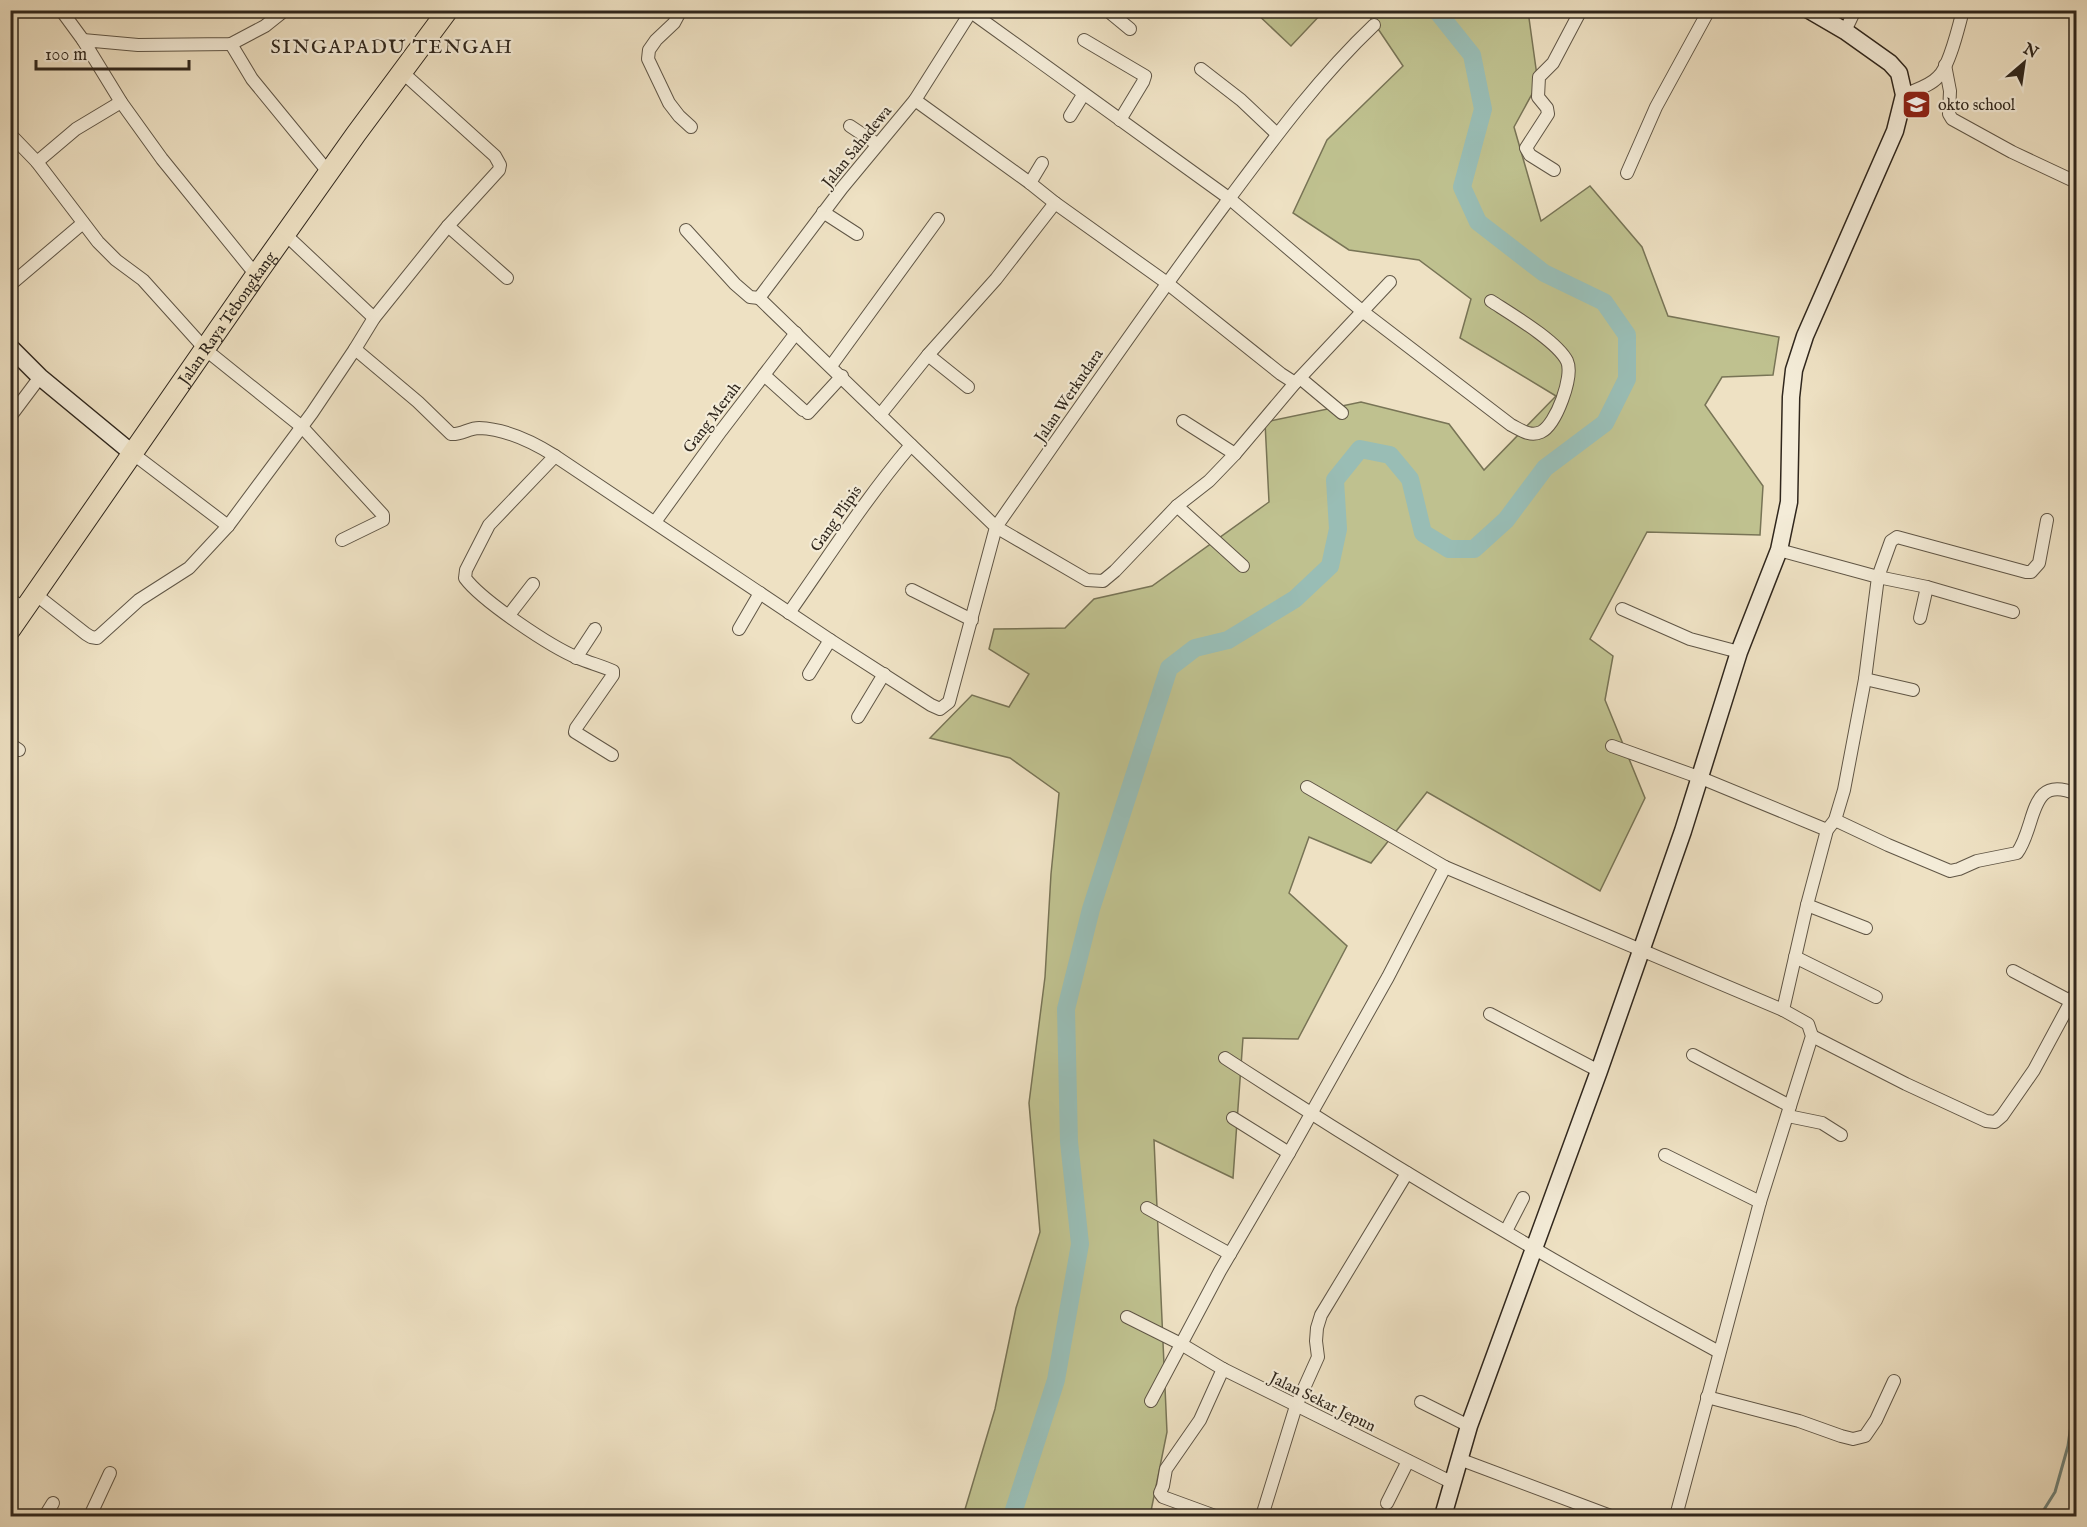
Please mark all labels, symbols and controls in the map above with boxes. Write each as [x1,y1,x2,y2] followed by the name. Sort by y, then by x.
[36,33,189,71] scale bar
[1994,33,2054,93] north arrow
[271,35,513,60] district label: SINGAPADU TENGAH
[2019,39,2041,64] text: N
[45,44,87,67] text: 100 m
[1901,88,1933,120] school or university icon: okto school
[1938,96,2016,116] place label: okto school
[817,102,897,194] street label: Jalan Sahadewa
[174,248,282,391] street label: Jalan Raya Tebongkang
[1030,345,1108,449] street label: Jalan Werkudara
[679,378,746,458] street label: Gang Merah
[806,482,867,556] street label: Gang Plipis
[1264,1368,1379,1437] street label: Jalan Sekar Jepun

